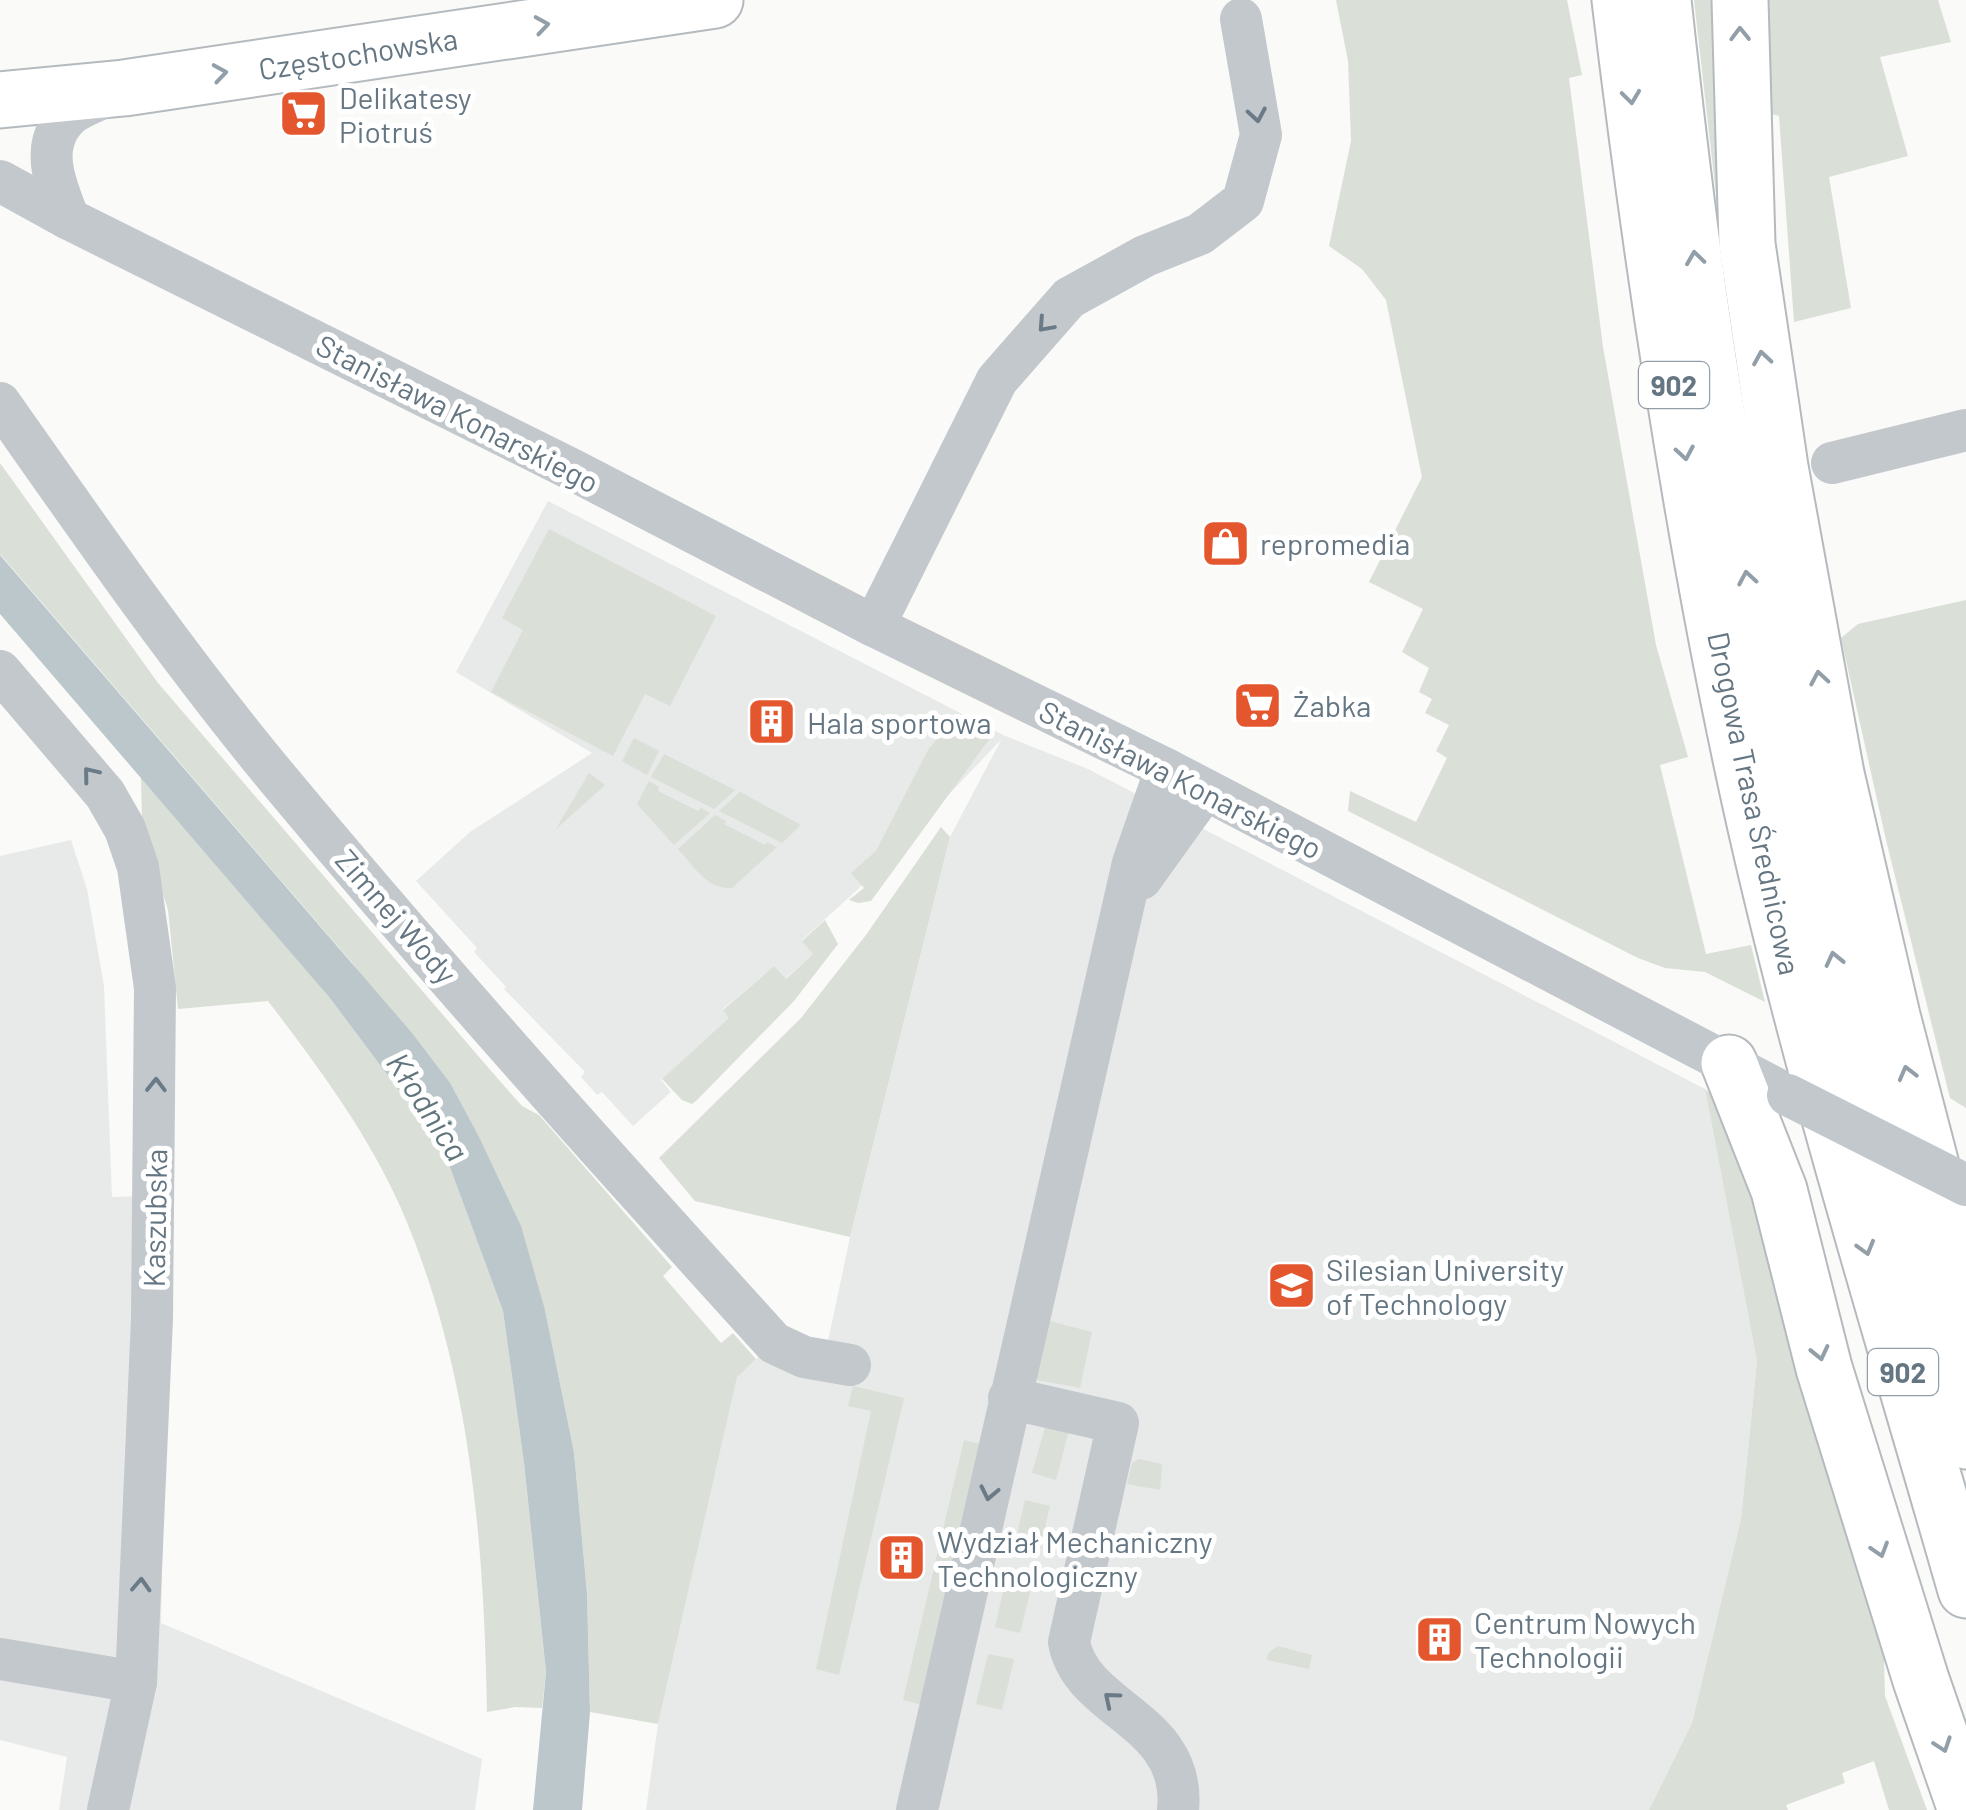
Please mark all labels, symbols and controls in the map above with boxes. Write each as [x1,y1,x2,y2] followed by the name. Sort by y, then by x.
[533,15,550,36] one-way arrow
[256,19,460,87] street label: Częstochowska
[1730,26,1751,42] one-way arrow
[212,64,229,85] one-way arrow
[339,79,472,149] place label: Delikatesy Piotruś
[278,88,330,140] supermarket icon: Delikatesy Piotruś
[1620,88,1641,105] one-way arrow
[1246,107,1267,123] one-way arrow
[1686,249,1707,266] one-way arrow
[1039,313,1057,332] one-way arrow
[311,326,605,500] street label: Stanisława Konarskiego
[1752,350,1773,366] one-way arrow
[1639,362,1709,408] road number: 902
[1674,444,1695,461] one-way arrow
[1199,517,1251,569] shop icon: repromedia
[1260,525,1410,561] place label: repromedia
[1737,570,1758,587] one-way arrow
[1701,628,1809,978] street label: Drogowa Trasa Średnicowa
[1809,670,1830,686] one-way arrow
[1232,679,1284,731] supermarket icon: Żabka
[1293,687,1371,723] place label: Żabka
[1034,692,1328,866] street label: Stanisława Konarskiego
[746,696,798,748] building icon: Hala sportowa
[807,704,992,740] place label: Hala sportowa
[84,768,102,786] one-way arrow
[329,842,465,990] street label: Zimnej Wody
[1825,951,1846,968] one-way arrow
[380,1045,478,1167] water label: Kłodnica
[1898,1065,1919,1082] one-way arrow
[145,1076,166,1092] one-way arrow
[135,1148,173,1288] street label: Kaszubska
[1855,1239,1876,1256] one-way arrow
[1326,1251,1564,1321] place label: Silesian University of Technology
[1265,1260,1317,1312] school or university icon: Silesian University of Technology
[1809,1344,1830,1361] one-way arrow
[1868,1349,1938,1395] road number: 902
[980,1484,1001,1501] one-way arrow
[937,1523,1213,1593] place label: Wydział Mechaniczny Technologiczny
[876,1532,928,1584] building icon: Wydział Mechaniczny Technologiczny
[1868,1540,1888,1557] one-way arrow
[130,1576,151,1592] one-way arrow
[1474,1604,1696,1674] place label: Centrum Nowych Technologii
[1413,1613,1465,1665] building icon: Centrum Nowych Technologii
[1104,1693,1123,1711] one-way arrow
[1931,1736,1952,1753] one-way arrow

